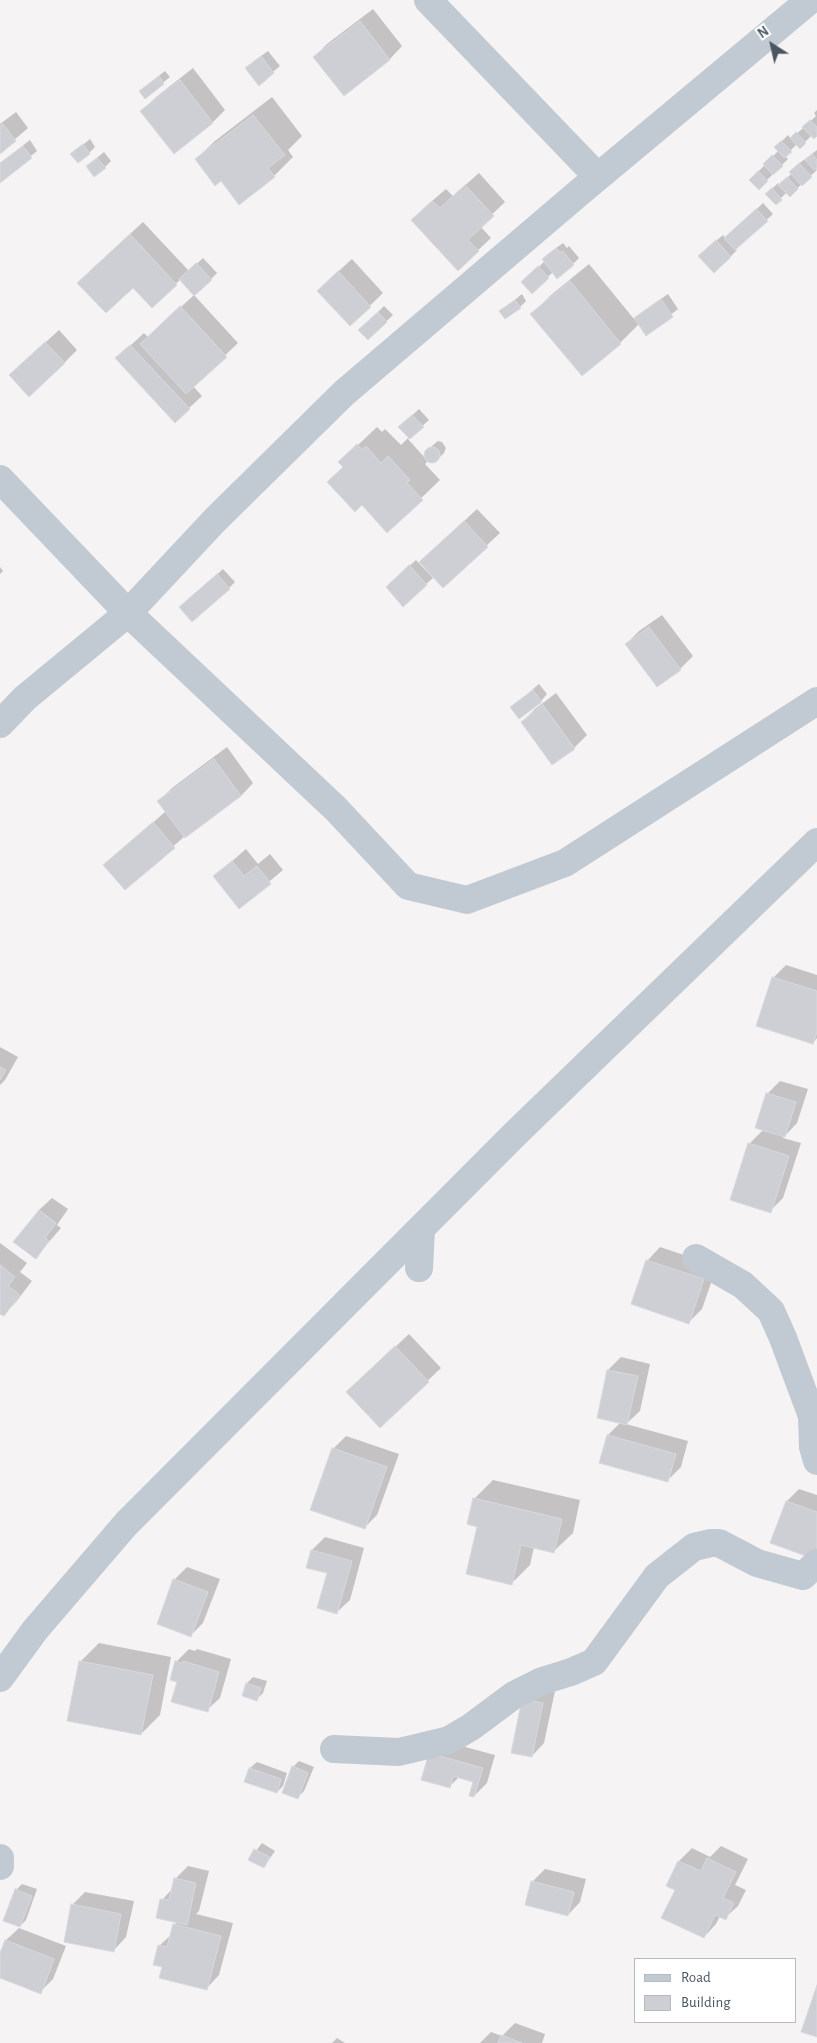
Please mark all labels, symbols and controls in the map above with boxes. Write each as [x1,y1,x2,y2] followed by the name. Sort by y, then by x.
[747,20,797,70] north arrow
[755,24,771,41] text: N
[634,1958,797,2023] legend
[681,1970,711,1985] text: Road
[681,1995,731,2010] text: Building

